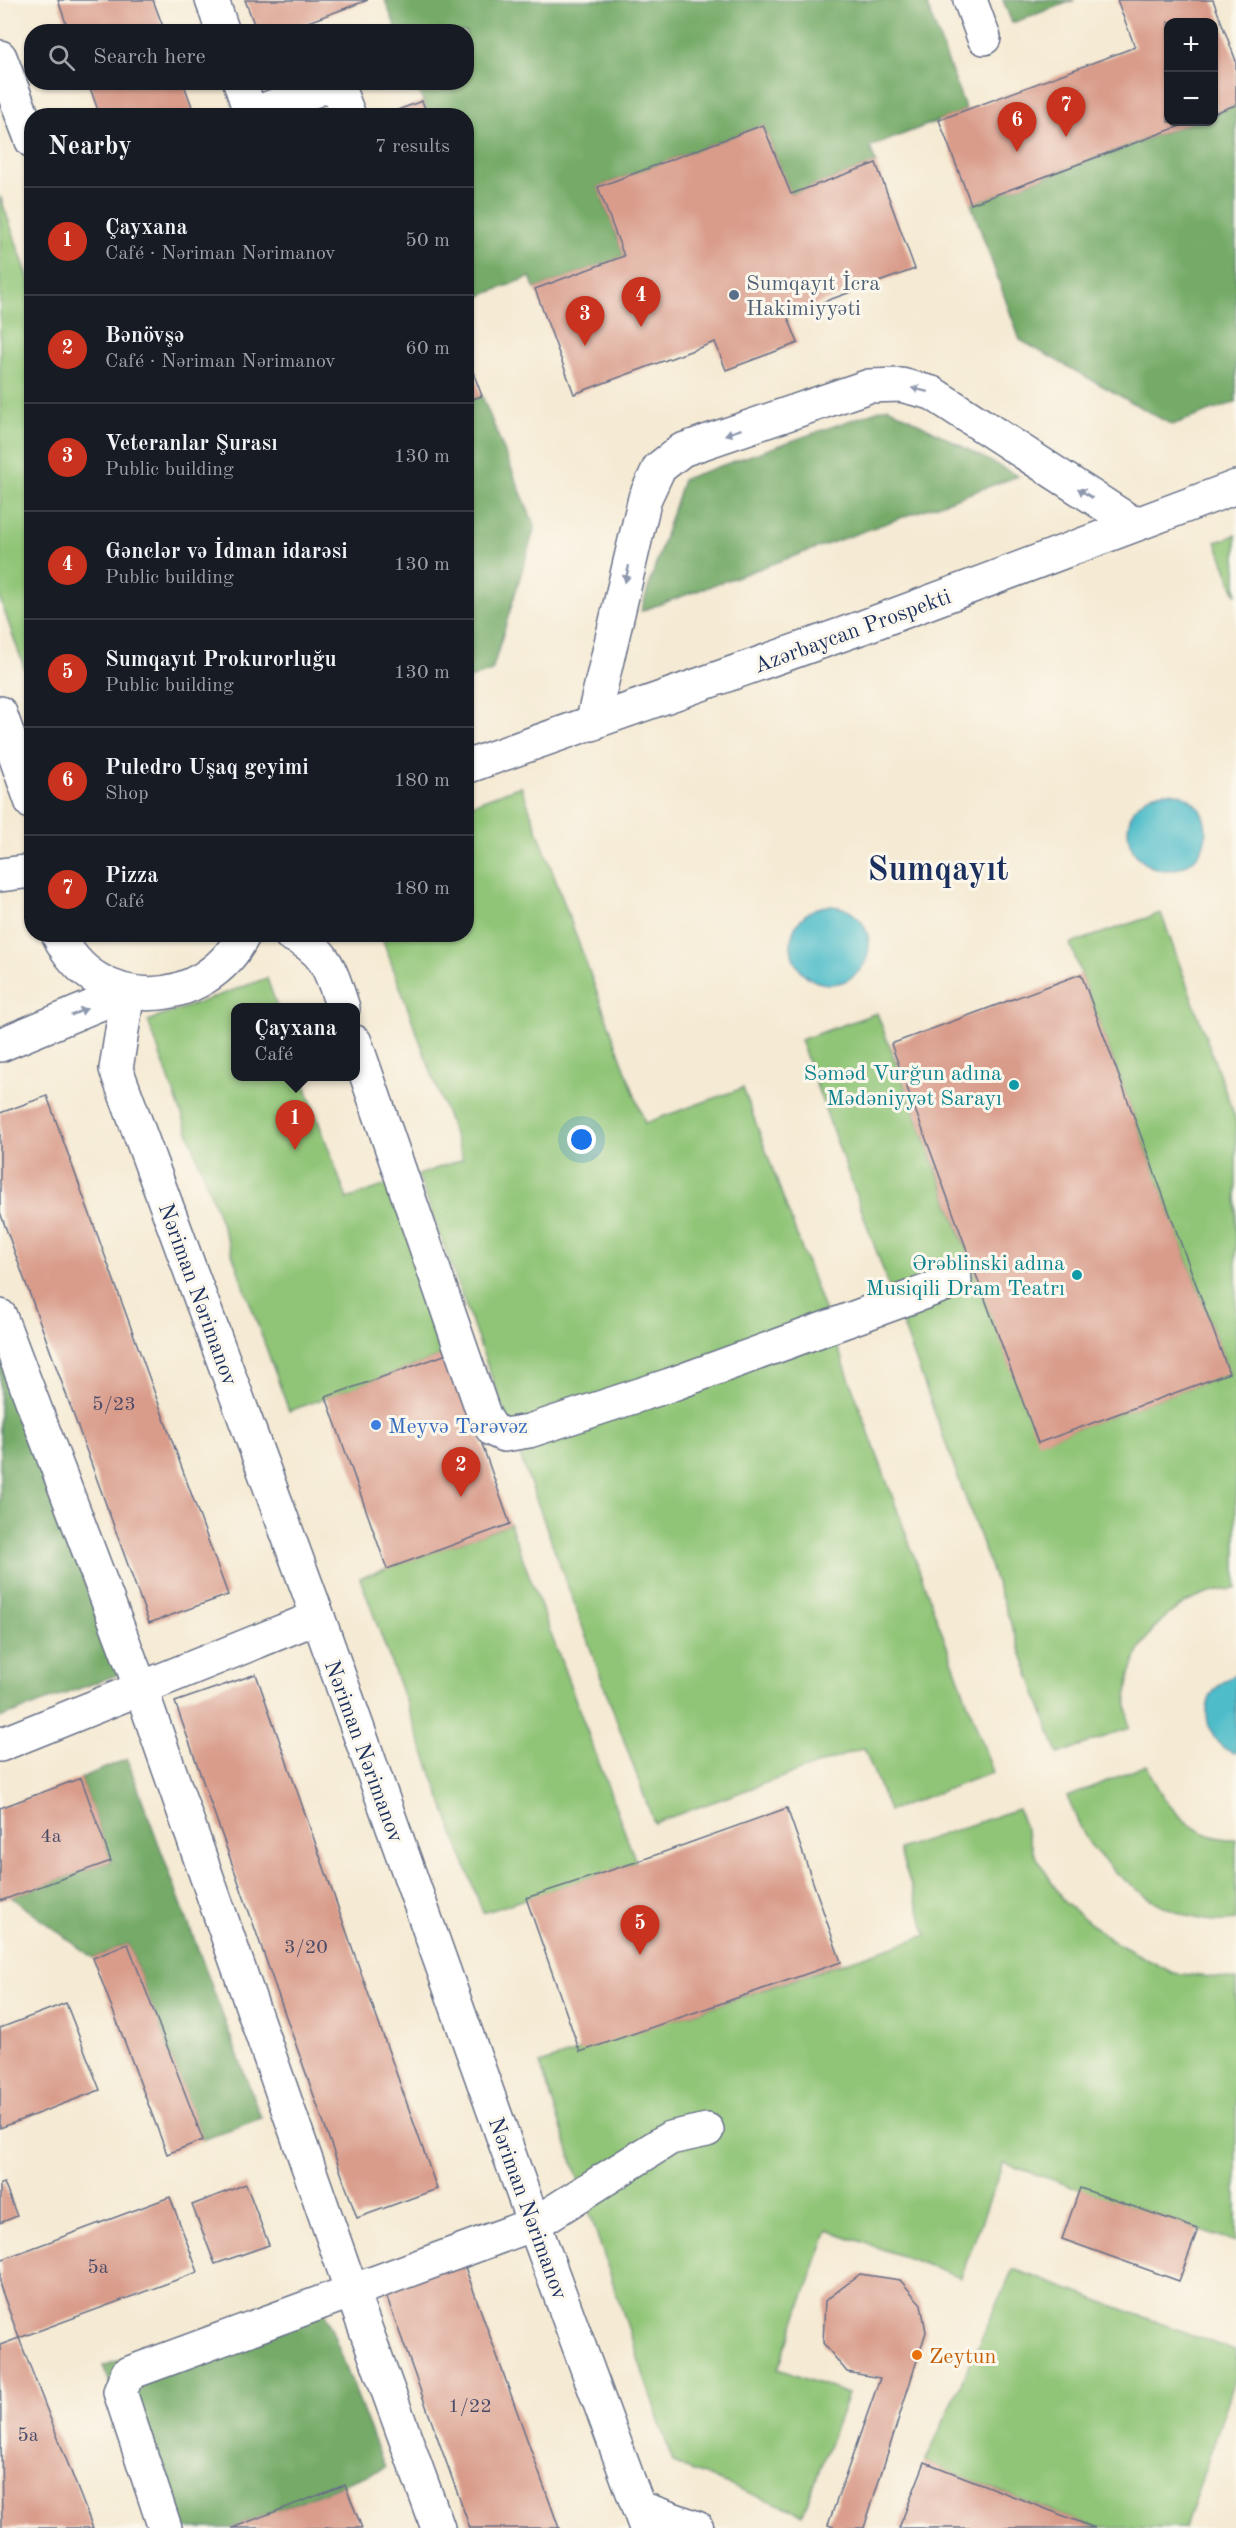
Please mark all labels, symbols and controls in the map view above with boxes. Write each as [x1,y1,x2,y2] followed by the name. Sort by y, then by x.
[1164,18,1218,126] map controls
[1164,18,1218,72] button: +
[24,24,474,90] search box
[45,41,78,74] icon: search
[93,46,206,68] text: Search here
[1164,72,1218,126] button: −
[1046,88,1086,137] pin: 7
[998,102,1036,152] pin: 6
[48,134,132,160] text: Nearby
[375,137,450,157] text: 7 results
[105,217,188,239] text: Çayxana
[62,231,73,251] text: 1
[405,231,450,251] text: 50 m
[105,244,336,264] text: Café · Nəriman Nərimanov
[746,270,880,320] place label: Sumqayıt İcra Hakimiyyəti
[622,278,660,327] pin: 4
[727,288,741,302] marker: Sumqayıt İcra Hakimiyyəti
[566,296,604,346] pin: 3
[105,325,184,347] text: Bənövşə
[62,339,73,359] text: 2
[405,339,450,359] text: 60 m
[105,352,336,372] text: Café · Nəriman Nərimanov
[911,385,929,394] one-way arrow
[724,428,742,438] one-way arrow
[105,433,278,455] text: Veteranlar Şurası
[62,447,73,467] text: 3
[394,447,450,467] text: 130 m
[105,460,234,480] text: Public building
[1077,487,1093,498] one-way arrow
[105,541,348,563] text: Gənclər və İdman idarəsi
[62,555,73,575] text: 4
[394,555,450,575] text: 130 m
[622,565,632,583] one-way arrow
[105,568,234,588] text: Public building
[751,586,954,678] street label: Azərbaycan Prospekti
[105,649,337,671] text: Sumqayıt Prokurorluğu
[62,663,73,683] text: 5
[394,663,450,683] text: 130 m
[105,676,234,696] text: Public building
[105,757,309,779] text: Puledro Uşaq geyimi
[62,771,73,791] text: 6
[394,771,450,791] text: 180 m
[105,784,149,804] text: Shop
[867,854,1009,888] district label: Sumqayıt
[105,865,158,887] text: Pizza
[62,879,73,899] text: 7
[394,879,450,899] text: 180 m
[105,892,144,912] text: Café
[231,1003,360,1081] popup
[70,1007,88,1016] one-way arrow
[254,1018,337,1040] text: Çayxana
[254,1045,293,1065] text: Café
[804,1063,1002,1110] place label: Səməd Vurğun adına Mədəniyyət Sarayı
[1007,1078,1021,1092] marker: Səməd Vurğun adına Mədəniyyət Sarayı
[276,1100,314,1150] pin: 1
[567,1125,596,1154] your location
[154,1201,240,1389] street label: Nəriman Nərimanov
[866,1253,1065,1300] place label: Ərəblinski adına Musiqili Dram Teatrı
[1070,1268,1084,1282] marker: Ərəblinski adına Musiqili Dram Teatrı
[92,1395,136,1415] house number: 5/23
[388,1416,528,1438] place label: Meyvə Tərəvəz
[369,1418,383,1432] marker: Meyvə Tərəvəz
[442,1448,480,1497] pin: 2
[320,1658,406,1846] street label: Nəriman Nərimanov
[40,1827,62,1847] house number: 4a
[620,1906,660,1955] pin: 5
[284,1938,328,1958] house number: 3/20
[484,2115,570,2303] street label: Nəriman Nərimanov
[87,2258,109,2278] house number: 5a
[929,2346,997,2368] place label: Zeytun
[910,2348,924,2362] marker: Zeytun
[448,2397,492,2417] house number: 1/22
[17,2426,39,2446] house number: 5a

